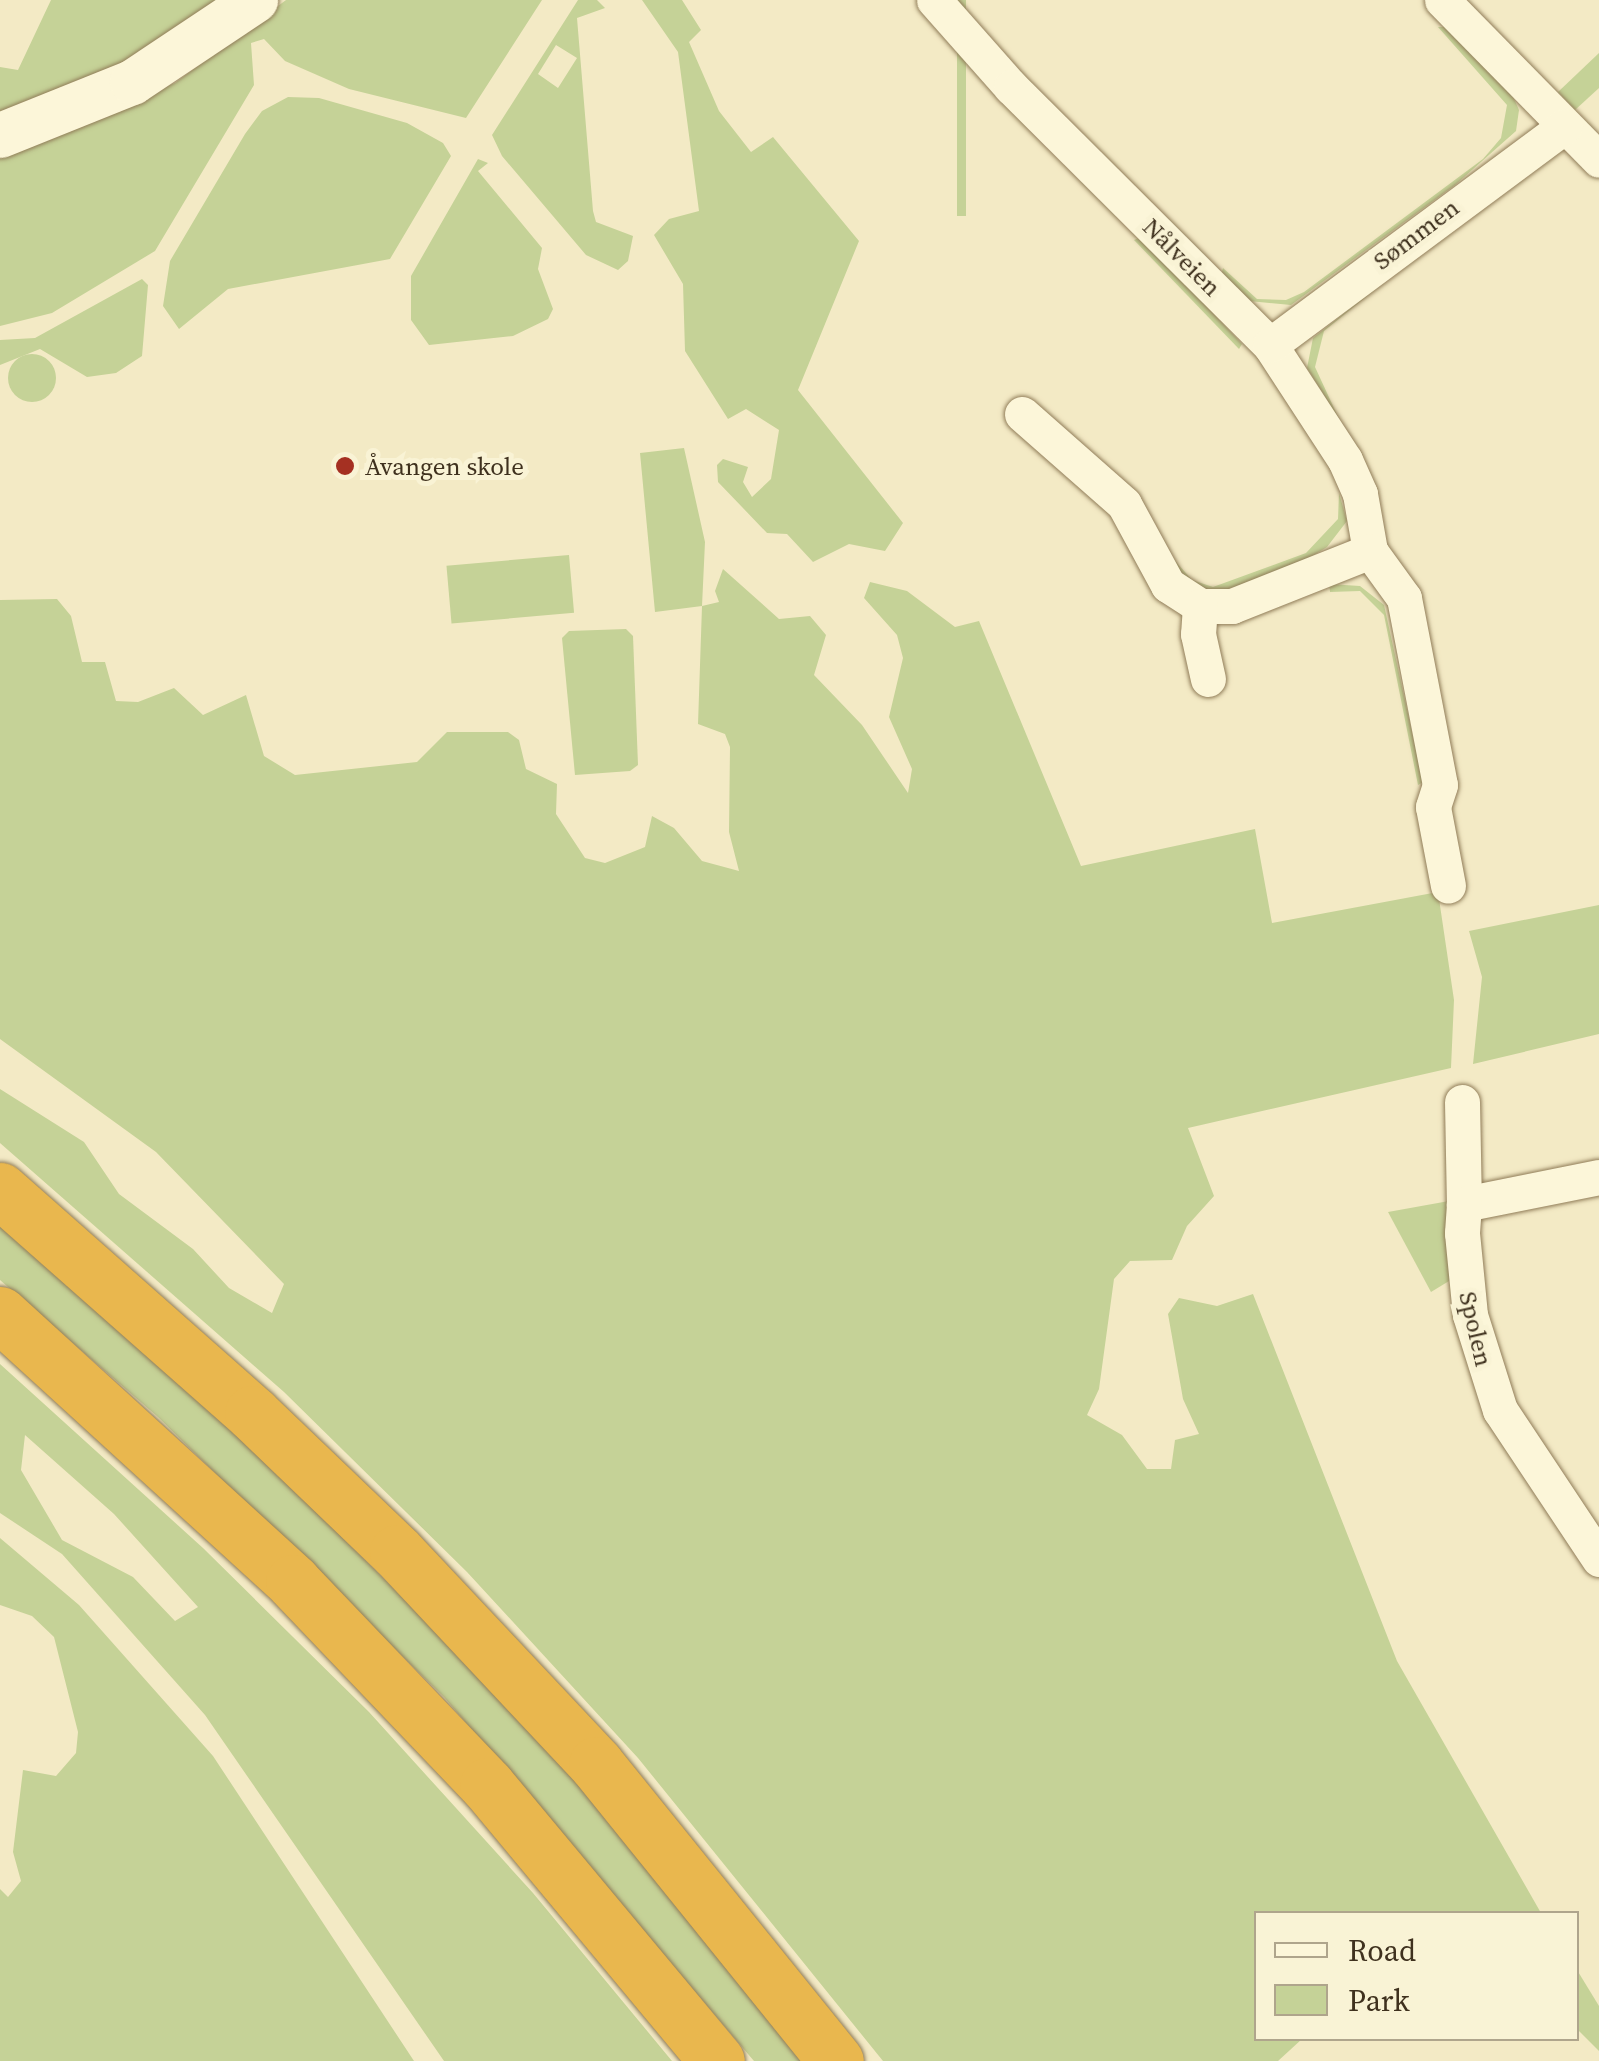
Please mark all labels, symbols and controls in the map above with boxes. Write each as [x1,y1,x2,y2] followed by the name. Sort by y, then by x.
[1367,192,1465,276] street label: Sømmen
[1137,212,1227,302] street label: Nålveien
[365,451,524,481] place label: Åvangen skole
[334,455,356,477] marker: Åvangen skole
[1453,1289,1499,1369] street label: Spolen
[1254,1911,1579,2041] legend
[1348,1930,1416,1971] text: Road
[1348,1980,1410,2021] text: Park

